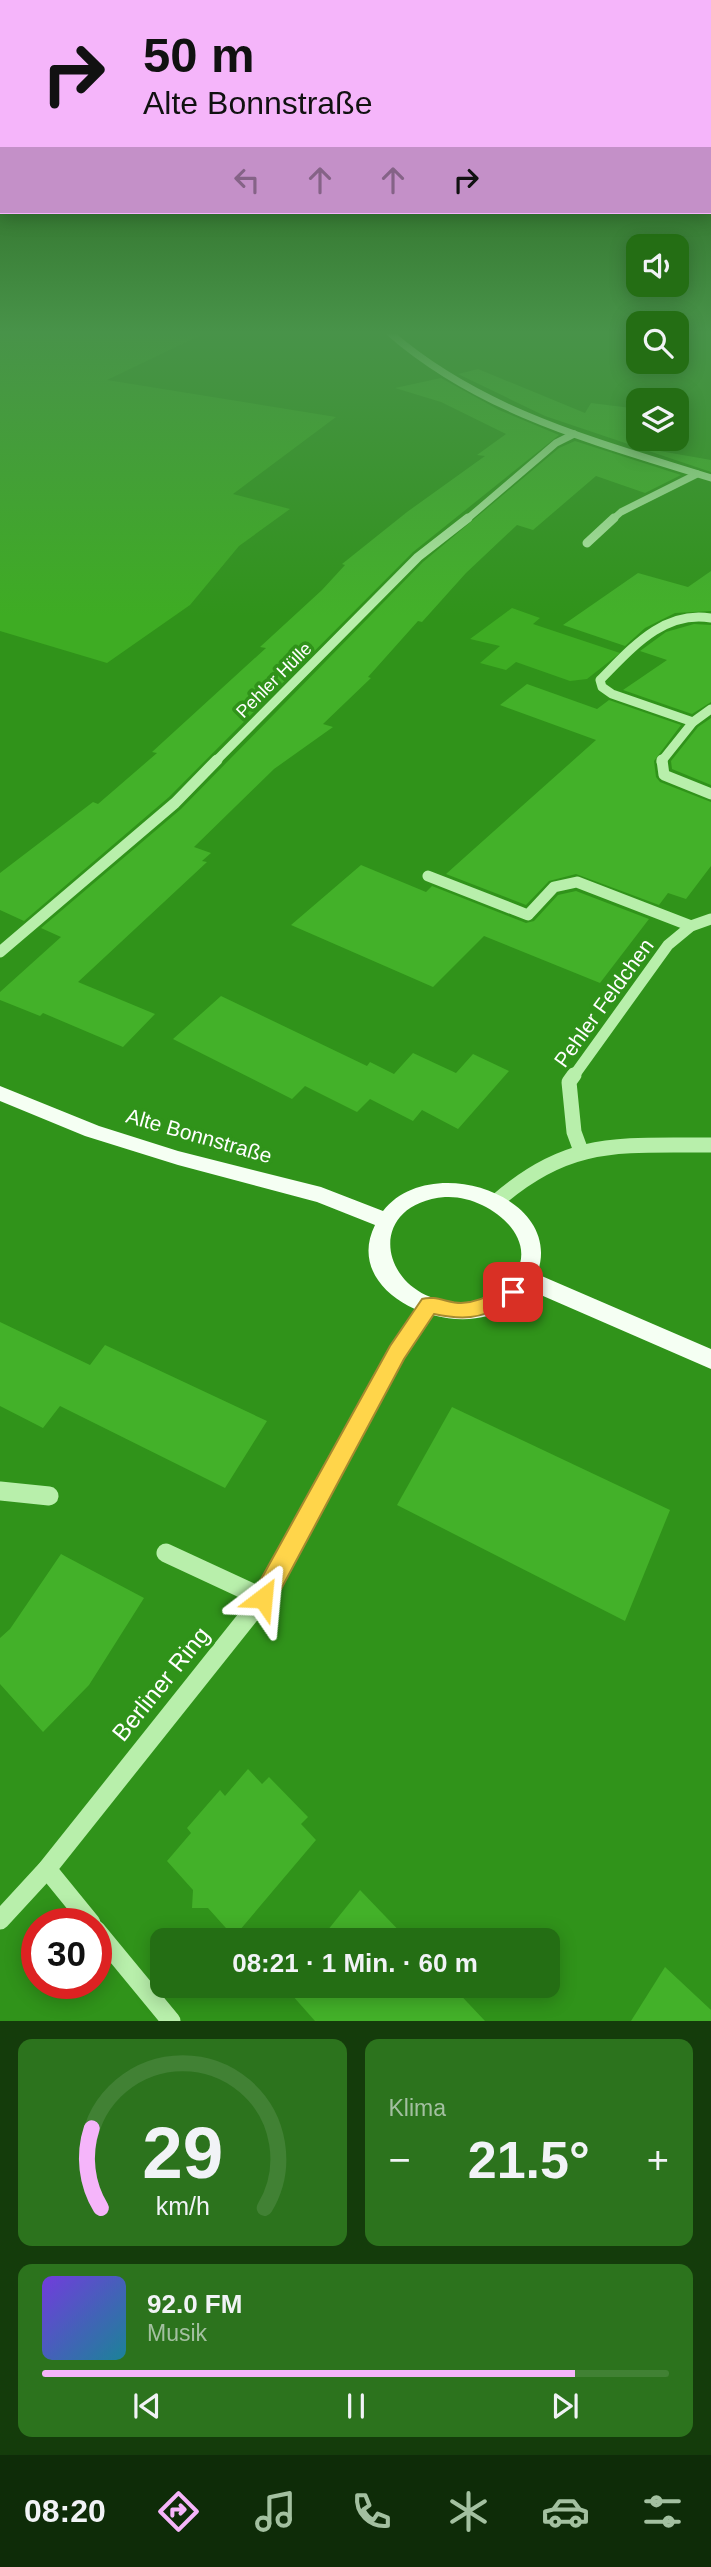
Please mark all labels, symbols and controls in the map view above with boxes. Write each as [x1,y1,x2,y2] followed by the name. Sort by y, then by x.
[28,28,119,119] icon: right
[143,28,255,82] text: 50 m
[143,85,372,121] text: Alte Bonnstraße
[228,161,266,199] icon: left
[301,161,339,199] icon: ahead
[374,161,412,199] icon: ahead
[447,161,485,199] icon: right
[626,234,689,451] map controls
[626,234,689,297] button: sound
[626,311,689,374] button: search
[626,388,689,451] button: layers
[232,638,316,722] street label: Pehler Hülle
[549,934,658,1071] street label: Pehler Feldchen
[124,1104,275,1167] street label: Alte Bonnstraße
[483,1262,543,1322] pin
[494,1273,532,1311] icon: arrive
[226,1561,300,1635] position arrow
[106,1621,215,1746] street label: Berliner Ring
[21,1908,112,1999] speed limit sign: 30
[232,1948,478,1978] text: 08:21 · 1 Min. · 60 m
[389,2095,446,2121] text: Klima
[142,2113,223,2194] text: 29
[468,2131,590,2189] text: 21.5°
[389,2139,411,2181] text: −
[647,2139,669,2181] text: +
[155,2192,209,2220] text: km/h
[147,2289,242,2319] text: 92.0 FM
[147,2320,207,2346] text: Musik
[128,2387,166,2425] icon: previous
[337,2387,375,2425] icon: pause
[546,2387,584,2425] icon: next
[154,2487,203,2536] icon: directions
[251,2487,300,2536] icon: music
[347,2487,396,2536] icon: phone
[444,2487,493,2536] icon: climate
[541,2487,590,2536] icon: car
[638,2487,687,2536] icon: filters
[24,2493,106,2529] text: 08:20

